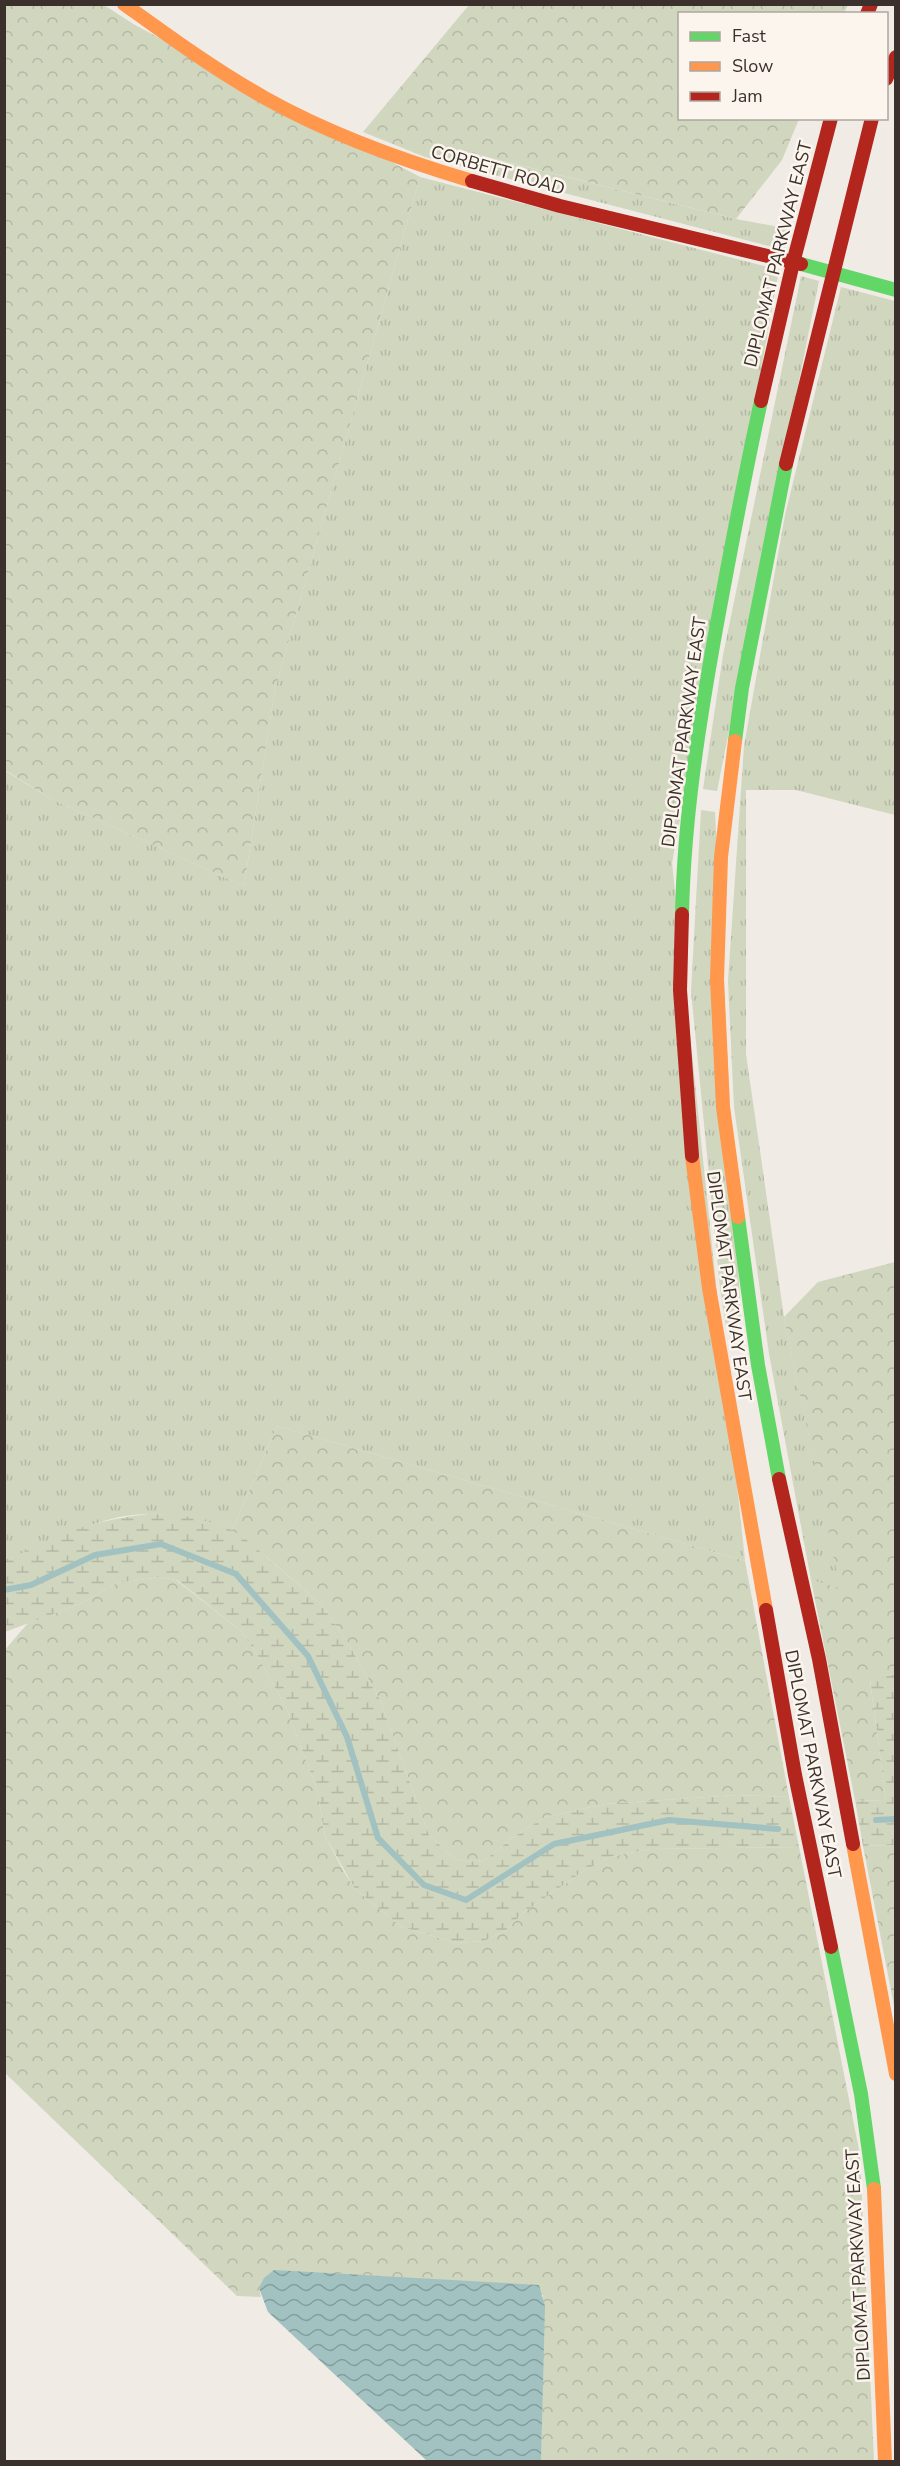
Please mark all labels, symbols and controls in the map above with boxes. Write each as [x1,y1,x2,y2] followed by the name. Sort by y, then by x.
[678,12,888,120] legend
[732,24,767,48] text: Fast
[732,54,773,78] text: Slow
[731,84,763,108] text: Jam
[738,138,818,370] street label: DIPLOMAT PARKWAY EAST
[428,139,568,201] street label: CORBETT ROAD
[656,615,712,849] street label: DIPLOMAT PARKWAY EAST
[701,1169,757,1403] street label: DIPLOMAT PARKWAY EAST
[779,1648,847,1880] street label: DIPLOMAT PARKWAY EAST
[840,2148,876,2382] street label: DIPLOMAT PARKWAY EAST

